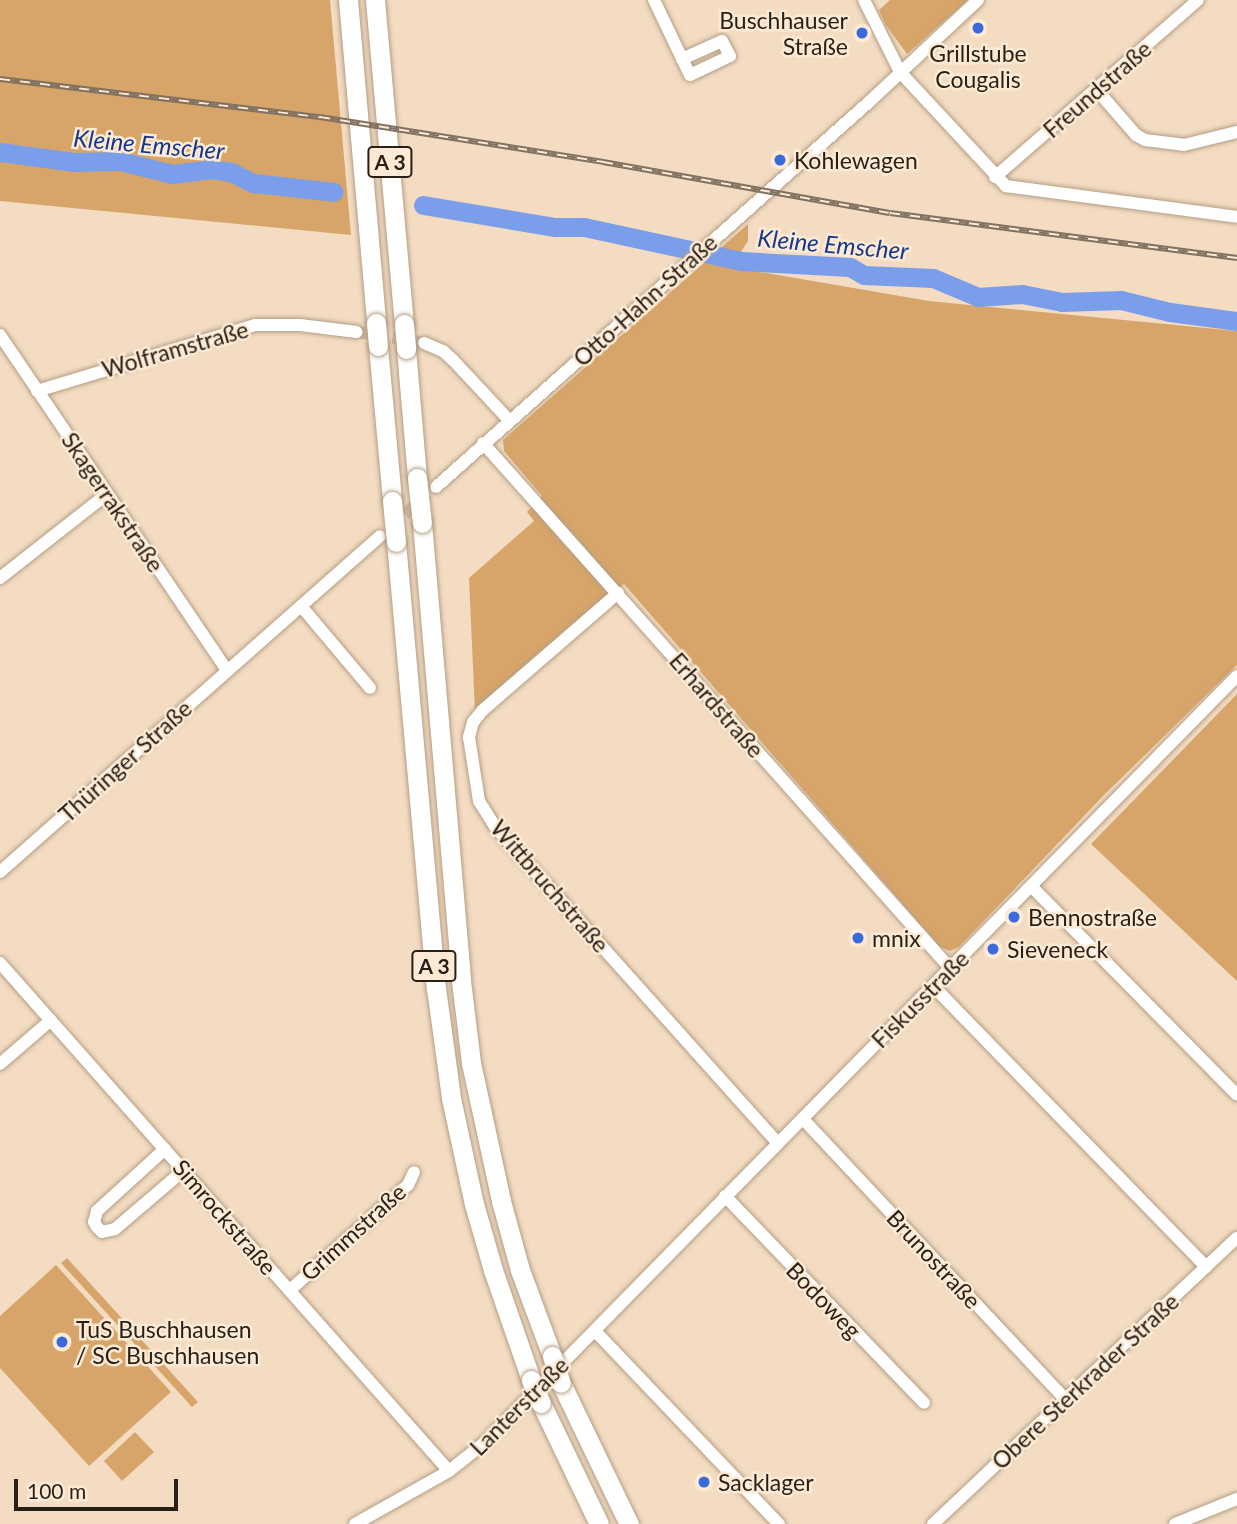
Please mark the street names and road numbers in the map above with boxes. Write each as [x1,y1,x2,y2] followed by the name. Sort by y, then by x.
[1037,35,1157,143] street label: Freundstraße
[366,144,414,180] road number: A 3
[567,228,723,372] street label: Otto-Hahn-Straße
[99,315,251,383] street label: Wolframstraße
[56,427,170,577] street label: Skagerrakstraße
[664,647,770,763] street label: Erhardstraße
[53,694,197,828] street label: Thüringer Straße
[485,814,615,958] street label: Wittbruchstraße
[866,945,974,1053] street label: Fiskusstraße
[410,948,458,984] road number: A 3
[167,1154,283,1280] street label: Simrockstraße
[295,1178,411,1286] street label: Grimmstraße
[881,1204,987,1314] street label: Brunostraße
[781,1256,867,1344] street label: Bodoweg
[986,1287,1184,1475] street label: Obere Sterkrader Straße
[464,1351,574,1461] street label: Lanterstraße

